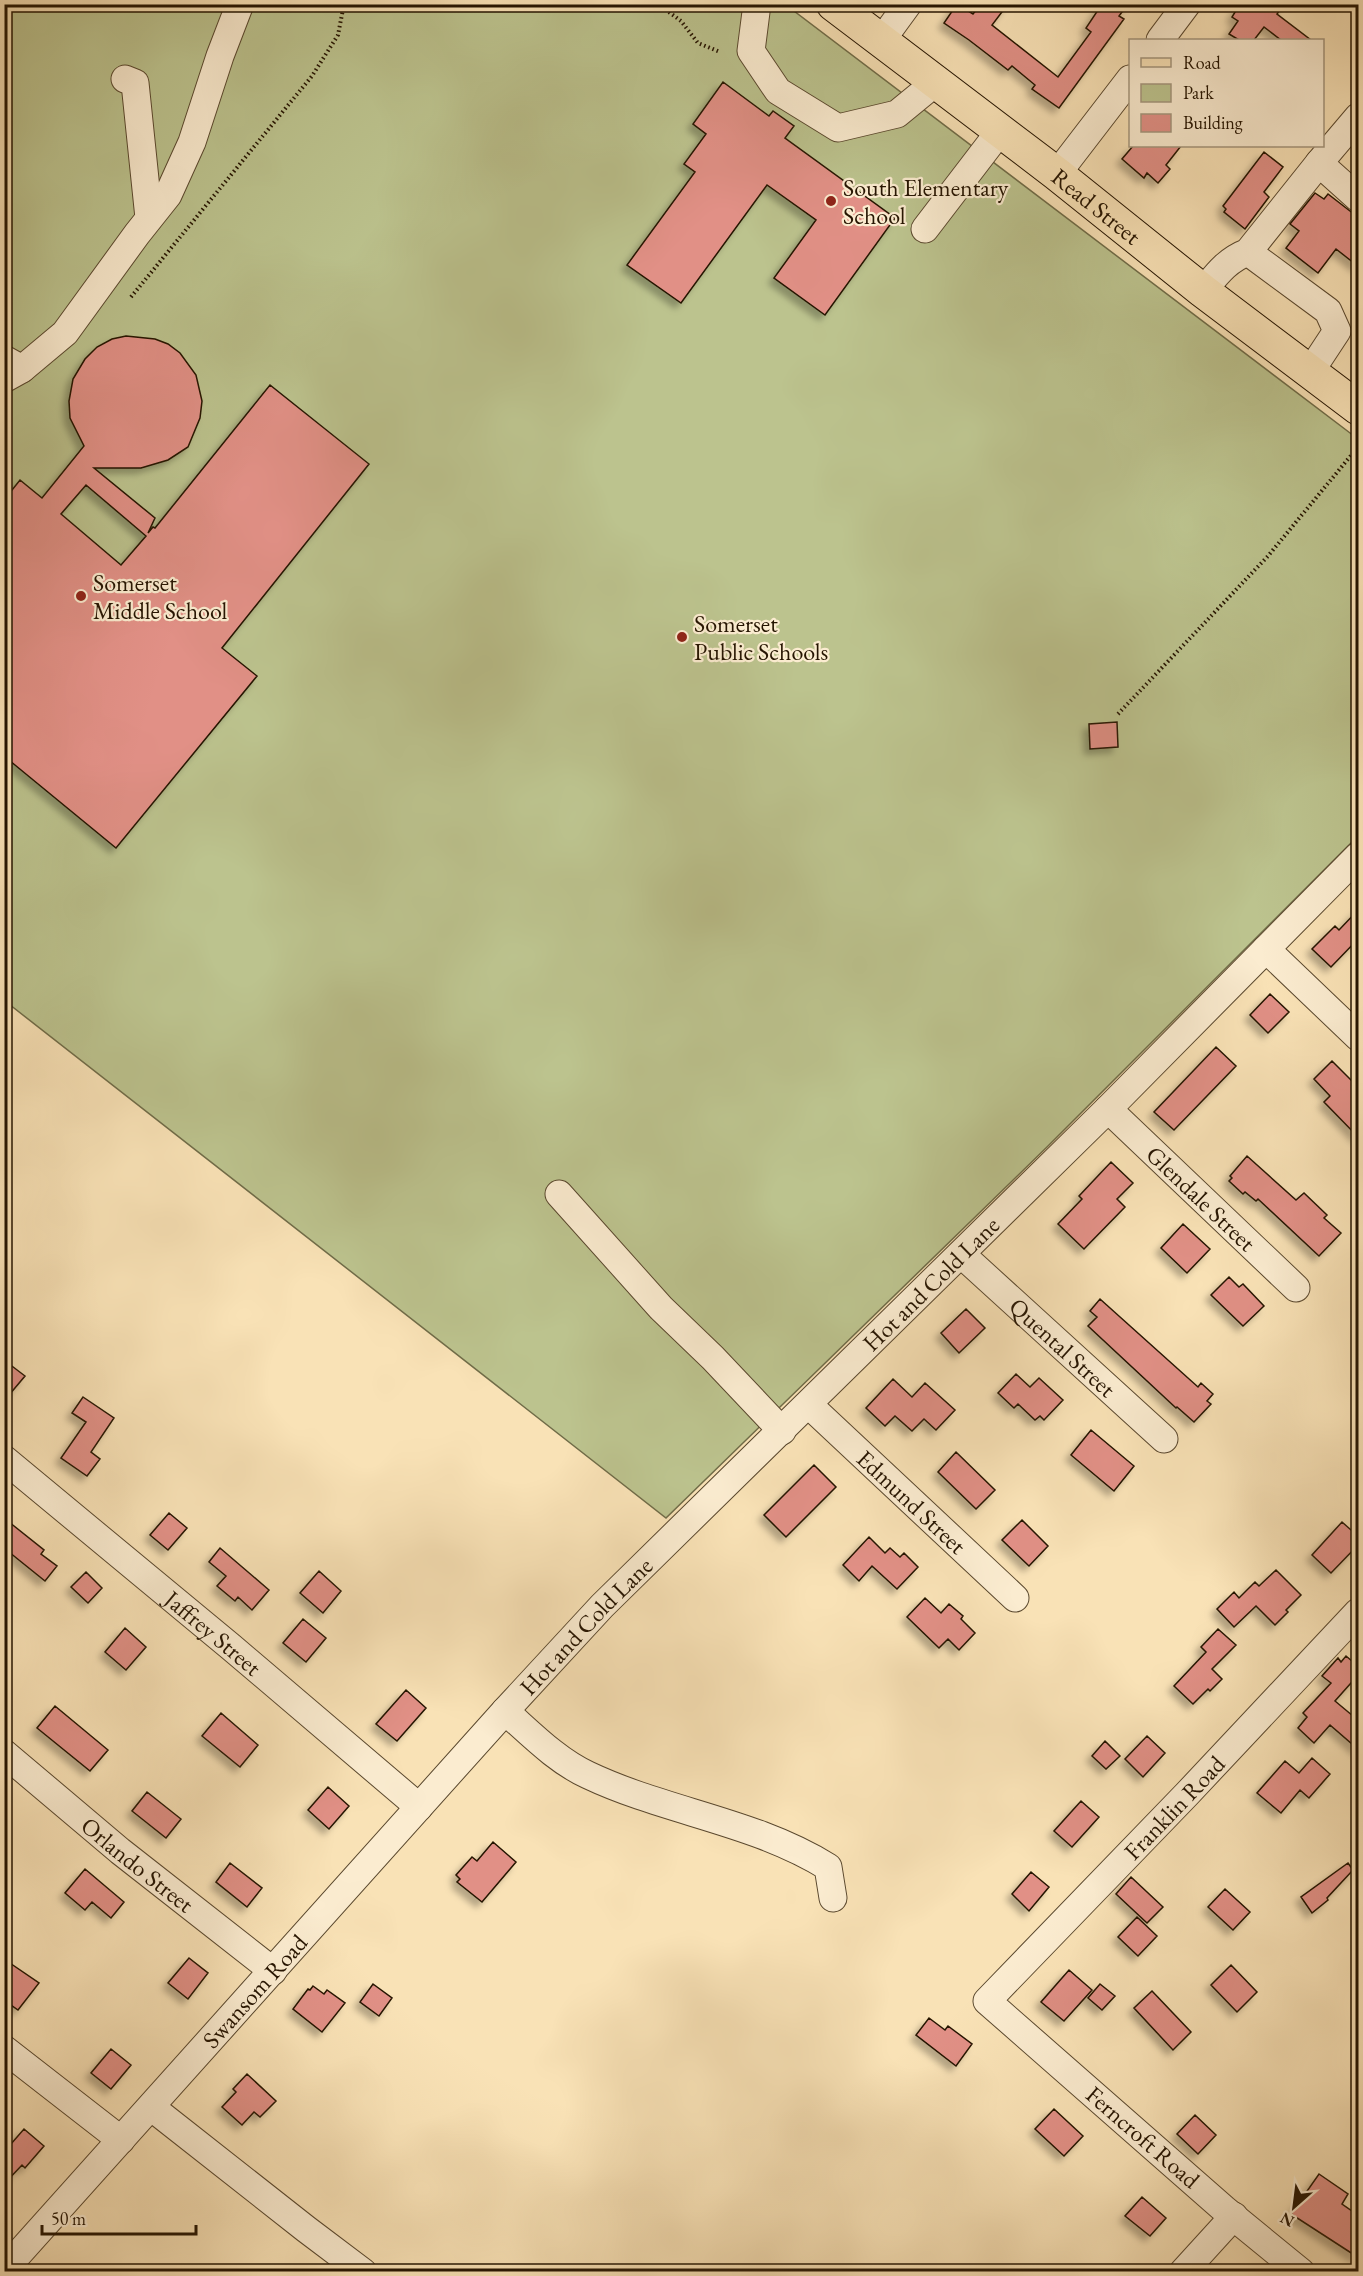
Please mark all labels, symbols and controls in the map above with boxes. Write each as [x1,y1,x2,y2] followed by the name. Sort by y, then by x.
[1129,39,1324,147] legend
[1183,51,1222,74] text: Road
[1183,81,1214,104] text: Park
[1183,111,1243,134] text: Building
[1046,161,1148,251] street label: Read Street
[843,172,1009,231] place label: South Elementary School
[824,194,838,208] marker: South Elementary School
[93,567,227,626] place label: Somerset Middle School
[74,589,88,603] marker: Somerset Middle School
[694,608,828,667] place label: Somerset Public Schools
[675,630,689,644] marker: Somerset Public Schools
[1140,1139,1263,1258] street label: Glendale Street
[855,1209,1006,1357] street label: Hot and Cold Lane
[1003,1291,1123,1404] street label: Quental Street
[851,1443,974,1561] street label: Edmund Street
[512,1550,659,1701] street label: Hot and Cold Lane
[157,1582,269,1682] street label: Jaffrey Street
[1117,1748,1232,1866] street label: Franklin Road
[75,1810,201,1919] street label: Orlando Street
[195,1927,314,2054] street label: Swansom Road
[1080,2079,1207,2196] street label: Ferncroft Road
[1264,2177,1324,2237] north arrow
[42,2198,196,2236] scale bar
[51,2207,86,2230] text: 50 m
[1277,2207,1298,2232] text: N

